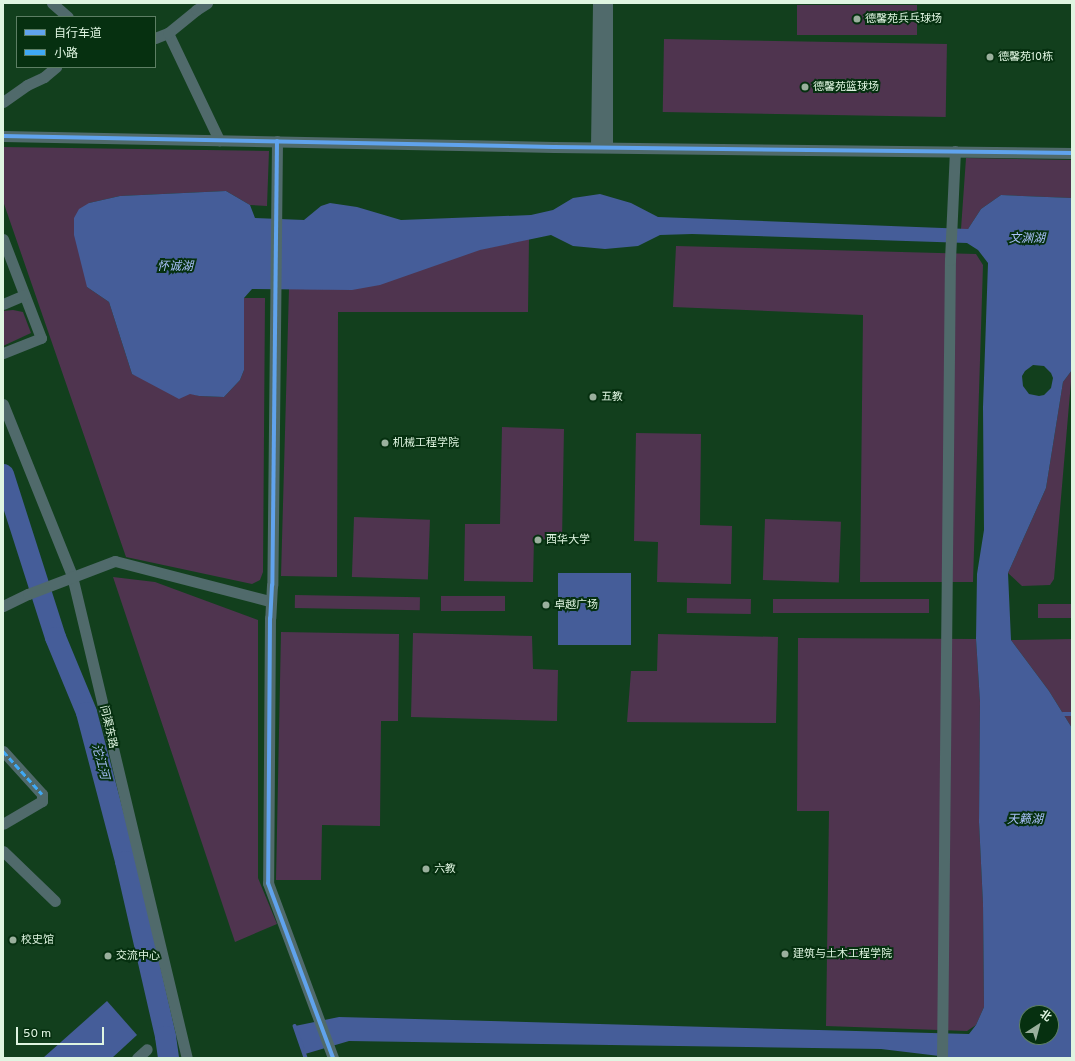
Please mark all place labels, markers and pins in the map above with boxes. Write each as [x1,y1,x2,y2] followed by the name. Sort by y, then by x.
[865,12,942,26] place label: 德馨苑兵乓球场
[852,14,862,24] marker: 德馨苑兵乓球场
[998,50,1053,64] place label: 德馨苑10栋
[985,52,995,62] marker: 德馨苑10栋
[813,80,879,94] place label: 德馨苑篮球场
[800,82,810,92] marker: 德馨苑篮球场
[601,390,623,404] place label: 五教
[588,392,598,402] marker: 五教
[393,436,459,450] place label: 机械工程学院
[380,438,390,448] marker: 机械工程学院
[546,533,590,547] place label: 西华大学
[533,535,543,545] marker: 西华大学
[554,598,598,612] place label: 卓越广场
[541,600,551,610] marker: 卓越广场
[434,862,456,876] place label: 六教
[421,864,431,874] marker: 六教
[21,933,54,947] place label: 校史馆
[8,935,18,945] marker: 校史馆
[793,947,892,961] place label: 建筑与土木工程学院
[116,949,160,963] place label: 交流中心
[780,949,790,959] marker: 建筑与土木工程学院
[103,951,113,961] marker: 交流中心

